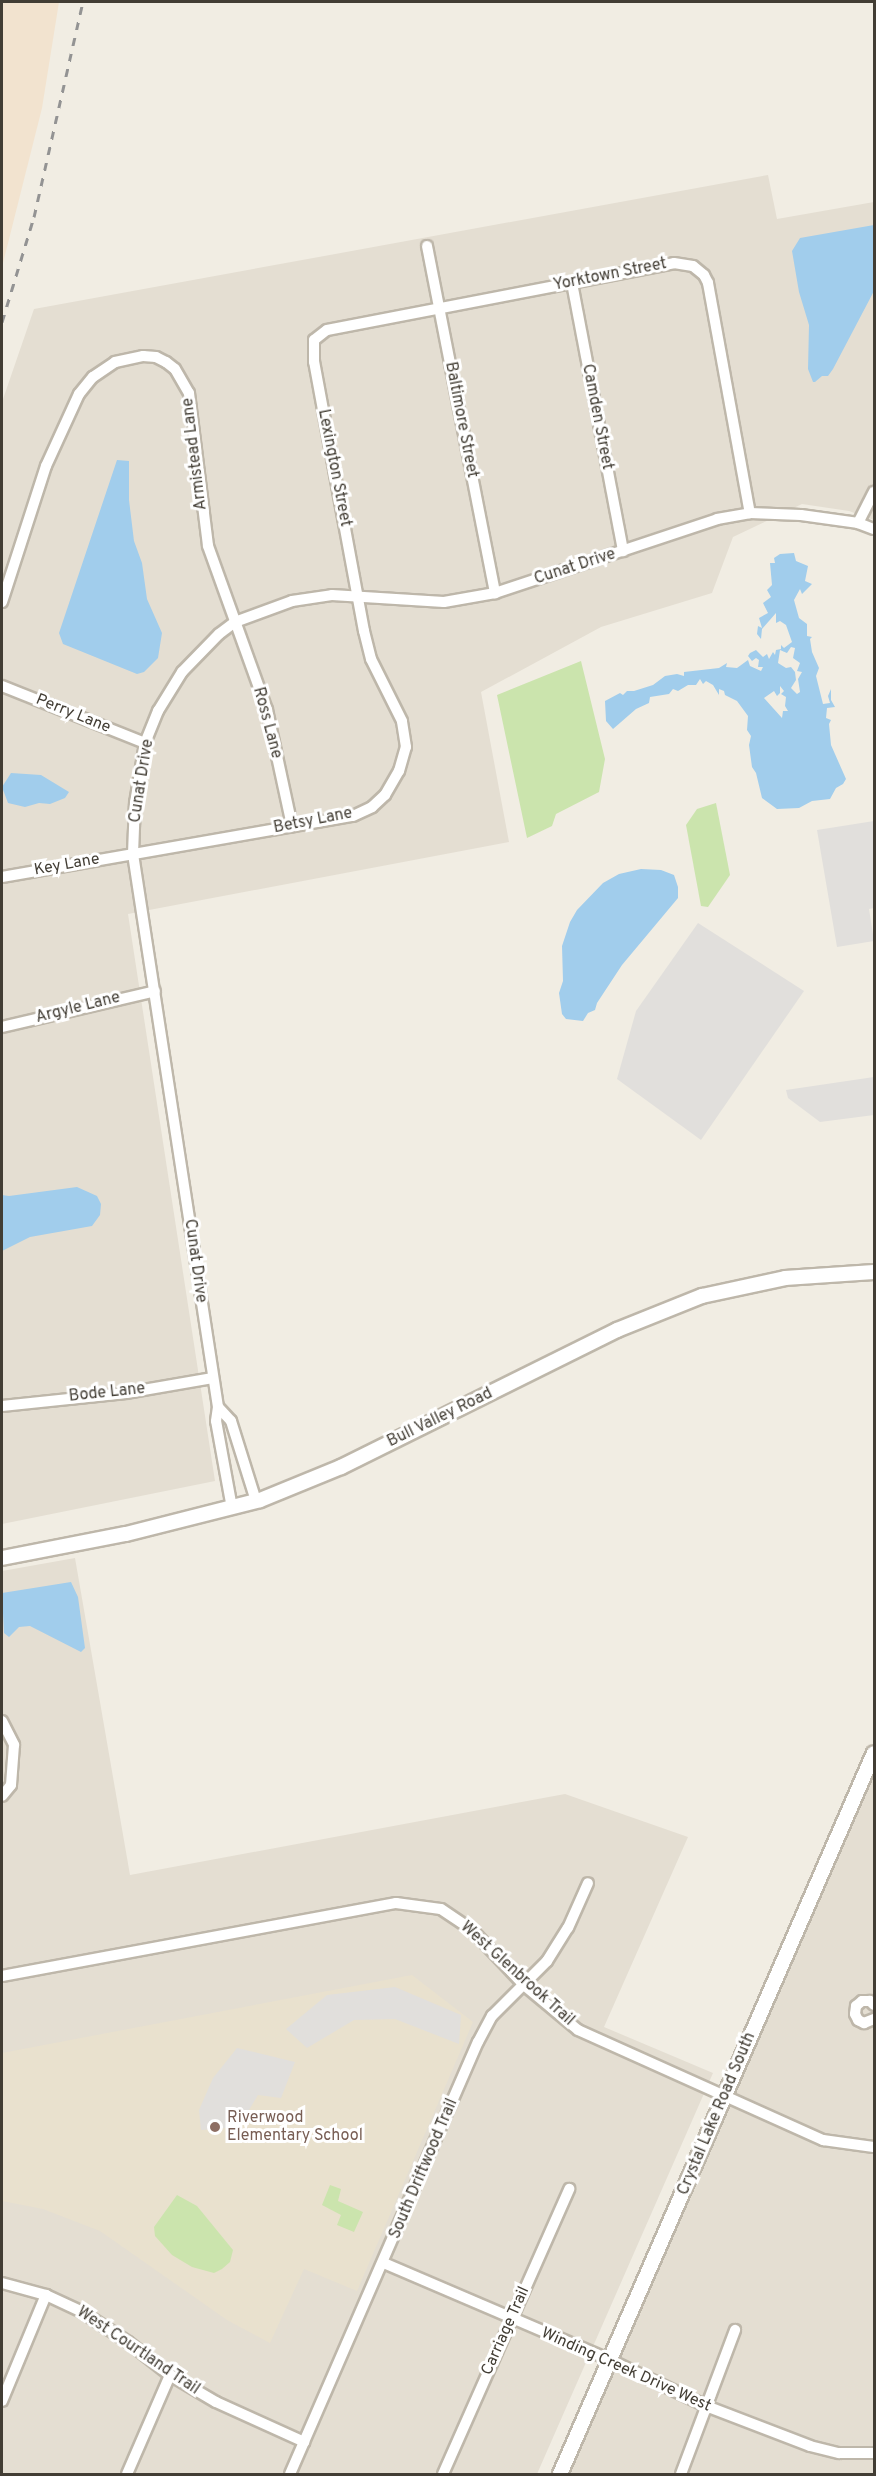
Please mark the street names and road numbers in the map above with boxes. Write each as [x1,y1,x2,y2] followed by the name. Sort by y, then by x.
[552,255,668,295] street label: Yorktown Street
[440,360,482,480] street label: Baltimore Street
[577,362,617,472] street label: Camden Street
[179,397,211,511] street label: Armistead Lane
[313,408,355,528] street label: Lexington Street
[532,545,618,589] street label: Cunat Drive
[248,685,286,761] street label: Ross Lane
[33,690,113,738] street label: Perry Lane
[126,738,158,824] street label: Cunat Drive
[272,804,354,838] street label: Betsy Lane
[33,850,101,880] street label: Key Lane
[34,988,122,1028] street label: Argyle Lane
[180,1218,210,1304] street label: Cunat Drive
[68,1379,146,1407] street label: Bode Lane
[384,1384,496,1452] street label: Bull Valley Road
[456,1918,578,2030] street label: West Glenbrook Trail
[674,2030,760,2198] street label: Crystal Lake Road South
[386,2096,462,2242] street label: South Driftwood Trail
[478,2283,534,2379] street label: Carriage Trail
[73,2303,203,2399] street label: West Courtland Trail
[538,2324,714,2416] street label: Winding Creek Drive West

